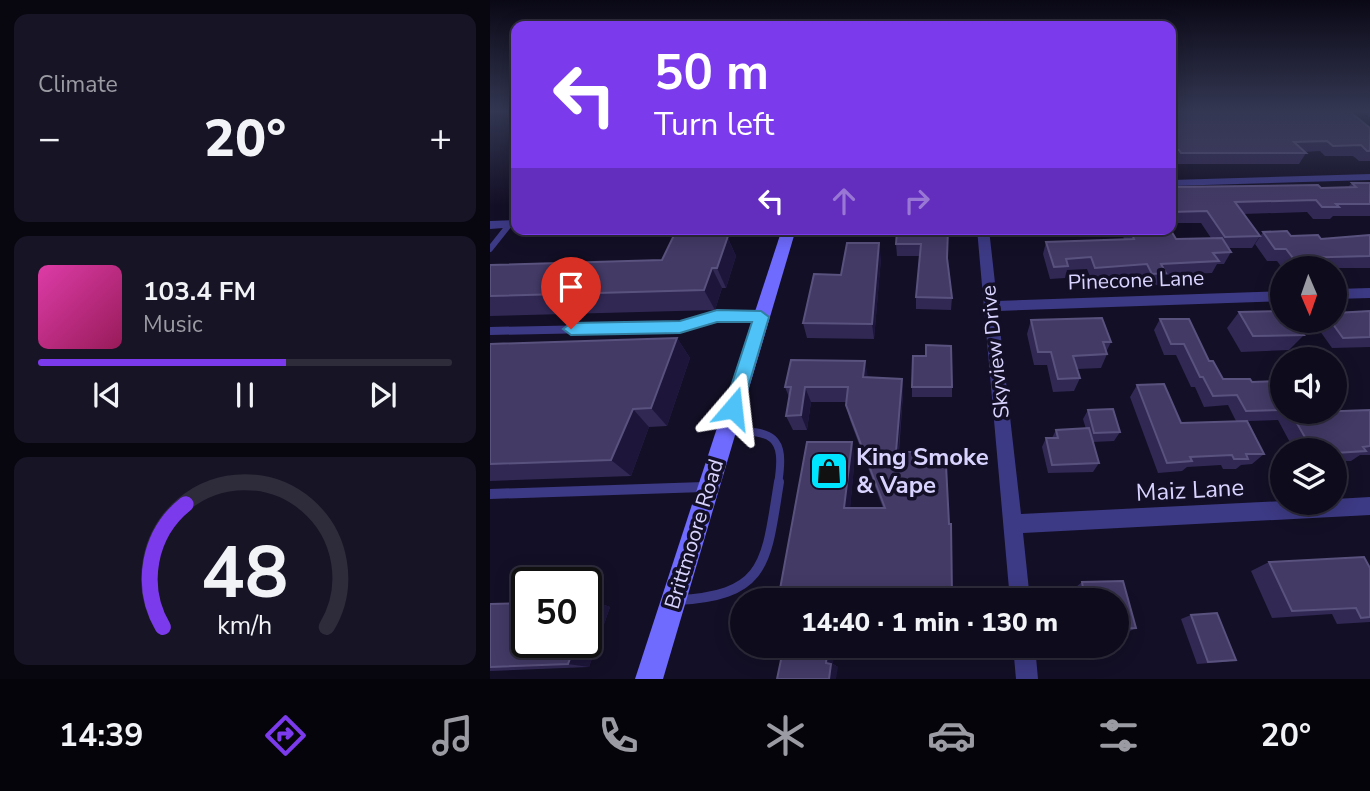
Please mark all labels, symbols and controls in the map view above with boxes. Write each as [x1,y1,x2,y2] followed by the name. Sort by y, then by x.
[654,39,769,106] text: 50 m
[539,49,630,140] icon: left
[38,69,118,100] text: Climate
[204,103,286,174] text: 20°
[654,103,774,146] text: Turn left
[38,113,61,164] text: −
[429,113,452,164] text: +
[752,182,790,220] icon: left
[825,182,863,220] icon: ahead
[898,182,936,220] icon: right
[1270,256,1348,332] north arrow
[1270,256,1347,515] map controls
[541,257,601,329] pin
[1067,264,1205,296] street label: Pinecone Lane
[552,268,590,306] icon: arrive
[143,274,256,309] text: 103.4 FM
[974,284,1016,420] street label: Skyview Drive
[143,309,203,340] text: Music
[1270,347,1347,424] button: sound
[696,371,770,445] position arrow
[88,376,126,414] icon: previous
[226,376,264,414] icon: pause
[364,376,402,414] icon: next
[1270,438,1347,515] button: layers
[856,441,989,501] place label: King Smoke & Vape
[808,450,850,492] shop icon: King Smoke & Vape
[658,456,730,612] street label: Brittmoore Road
[1135,471,1245,509] street label: Maiz Lane
[201,524,289,624] text: 48
[511,567,602,658] speed limit sign: 50
[801,605,1058,640] text: 14:40 · 1 min · 130 m
[217,609,273,643] text: km/h
[261,711,310,760] icon: directions
[428,711,477,760] icon: music
[594,711,643,760] icon: phone
[761,711,810,760] icon: climate
[927,711,976,760] icon: car
[1094,711,1143,760] icon: filters
[59,714,144,757] text: 14:39
[1261,714,1311,757] text: 20°

